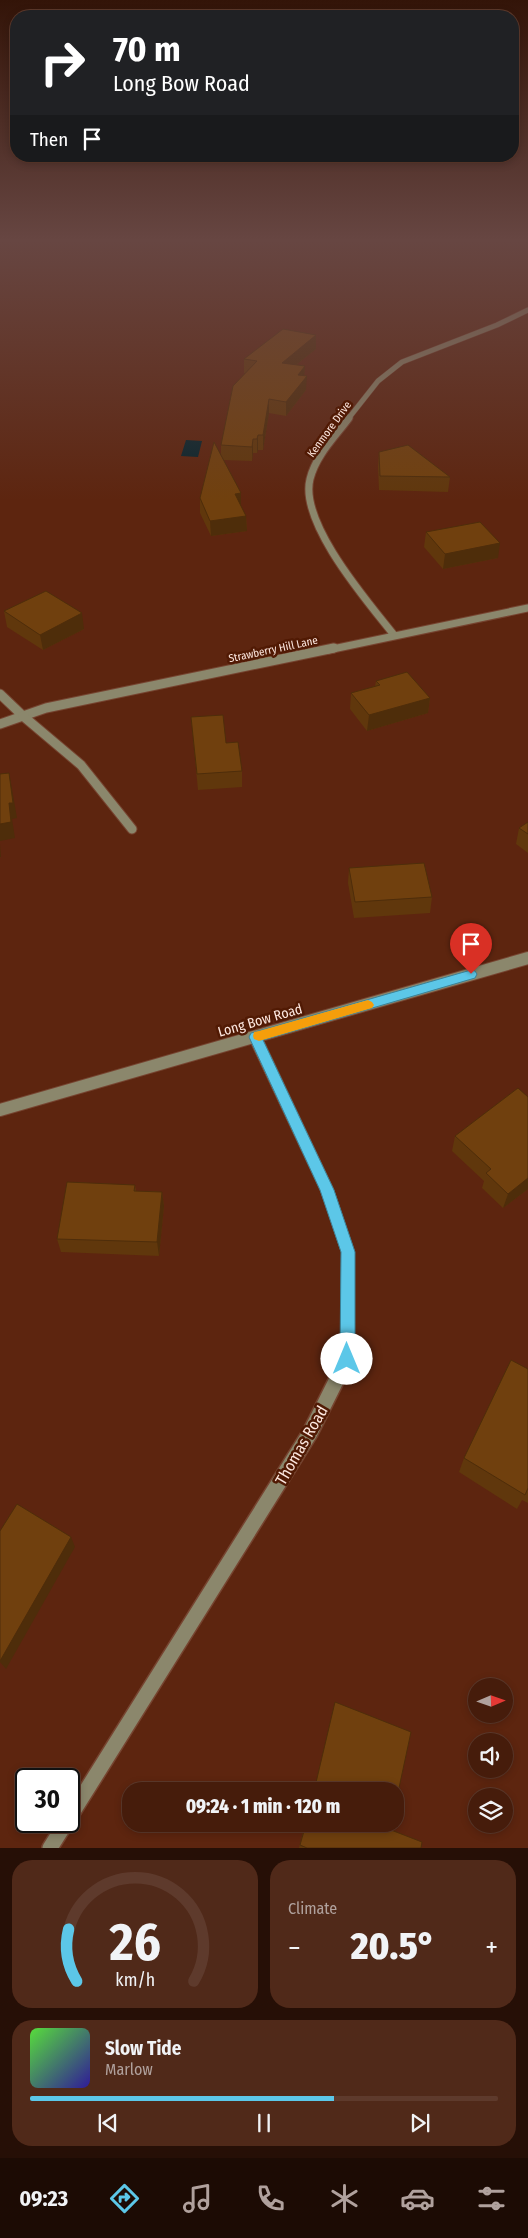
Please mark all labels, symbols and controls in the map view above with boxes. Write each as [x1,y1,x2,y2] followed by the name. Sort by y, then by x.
[113,28,181,70] text: 70 m
[30,30,95,95] icon: right
[113,70,250,97] text: Long Bow Road
[78,125,106,153] icon: arrive
[30,128,68,151] text: Then
[305,399,354,460] street label: Kenmore Drive
[227,634,319,665] street label: Strawberry Hill Lane
[450,923,492,974] pin
[457,930,485,958] icon: arrive
[216,1000,304,1041] street label: Long Bow Road
[320,1332,372,1384] position arrow
[271,1402,332,1488] street label: Thomas Road
[468,1678,512,1722] north arrow
[468,1678,513,1833] map controls
[468,1733,513,1778] button: sound
[15,1768,80,1833] speed limit sign: 30
[468,1788,513,1833] button: layers
[186,1795,340,1818] text: 09:24 · 1 min · 120 m
[288,1899,337,1918] text: Climate
[108,1911,161,1974] text: 26
[351,1923,435,1969] text: 20.5°
[288,1931,301,1964] text: −
[485,1931,498,1964] text: +
[115,1969,155,1991] text: km/h
[105,2037,181,2060] text: Slow Tide
[105,2060,153,2079] text: Marlow
[94,2109,122,2137] icon: previous
[250,2109,278,2137] icon: pause
[406,2109,434,2137] icon: next
[107,2181,142,2216] icon: directions
[180,2181,215,2216] icon: music
[253,2181,288,2216] icon: phone
[327,2181,362,2216] icon: climate
[400,2181,435,2216] icon: car
[474,2181,509,2216] icon: filters
[19,2185,68,2212] text: 09:23

